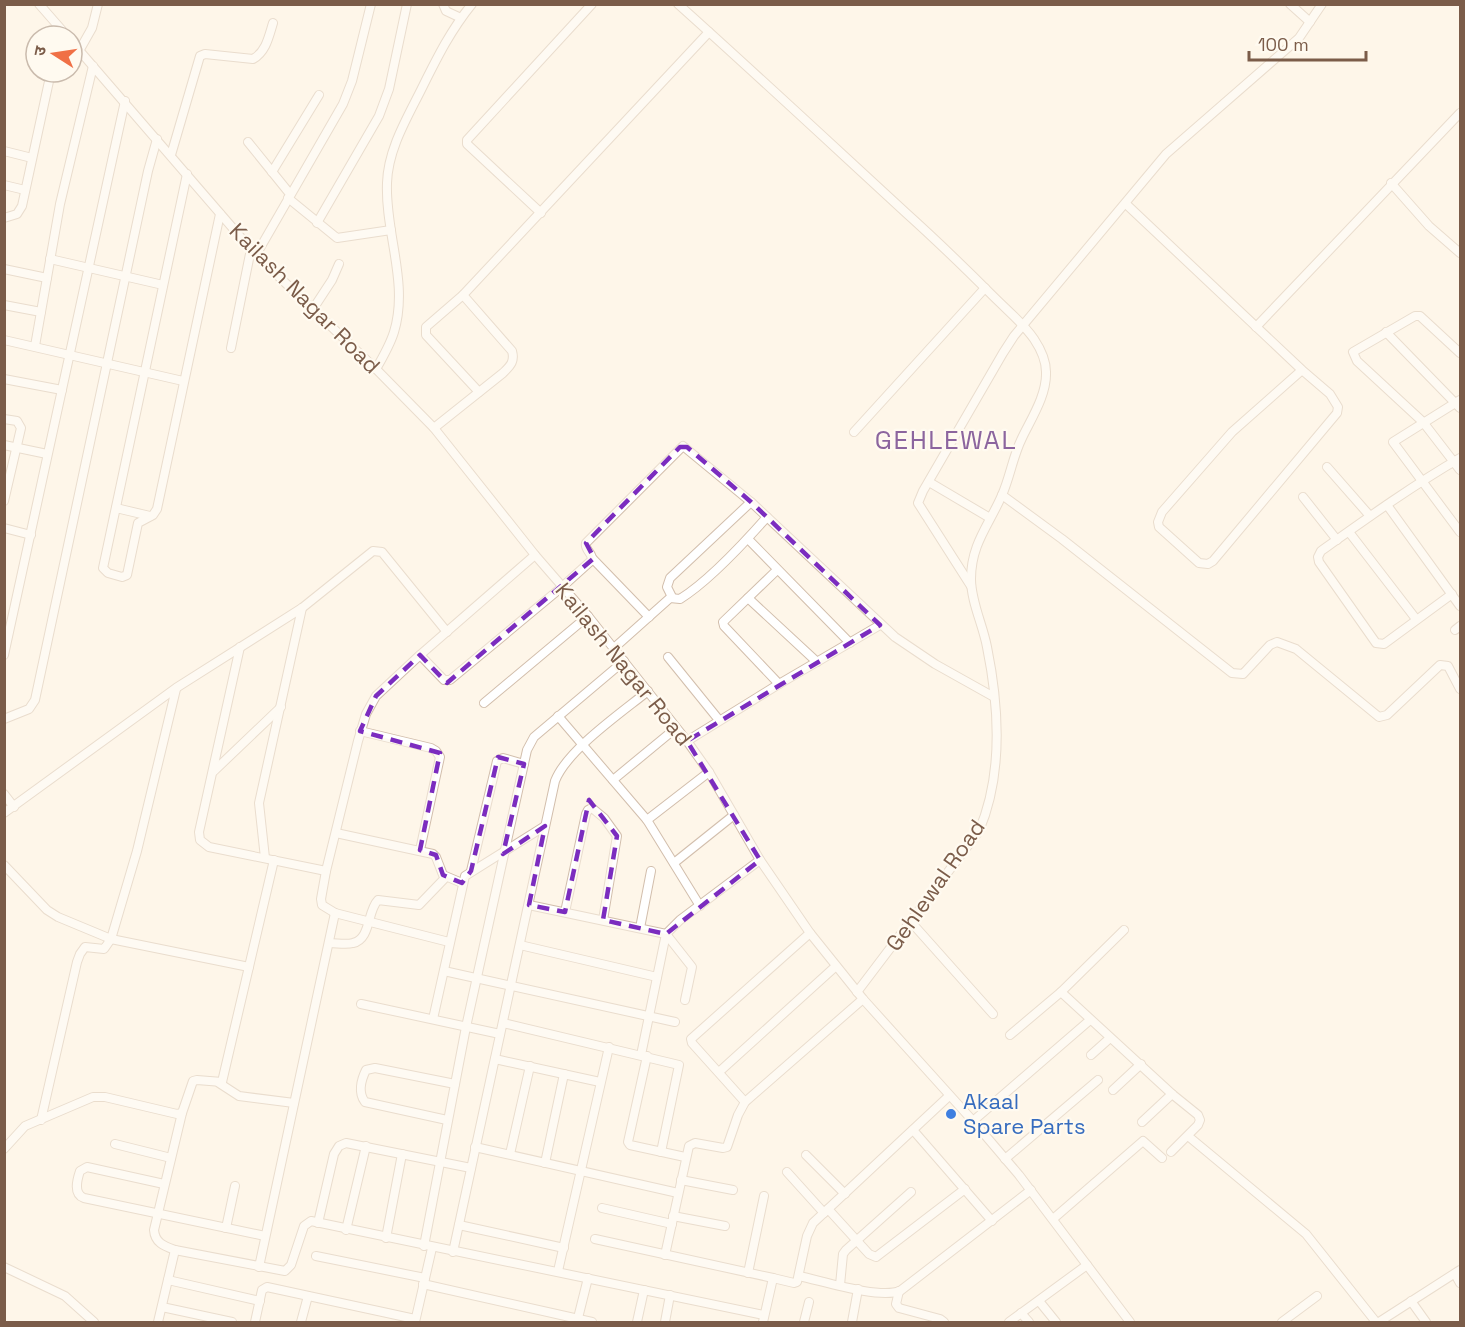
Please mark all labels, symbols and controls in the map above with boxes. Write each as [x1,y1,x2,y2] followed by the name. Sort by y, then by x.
[24,24,84,84] north arrow
[1249,24,1366,62] scale bar
[1258,33,1309,56] text: 100 m
[29,44,51,58] text: उ
[224,217,386,379] street label: Kailash Nagar Road
[875,423,1017,457] district label: GEHLEWAL
[550,577,698,751] street label: Kailash Nagar Road
[879,814,991,956] street label: Gehlewal Road
[963,1087,1086,1140] place label: Akaal Spare Parts
[944,1107,958,1121] marker: Akaal Spare Parts

